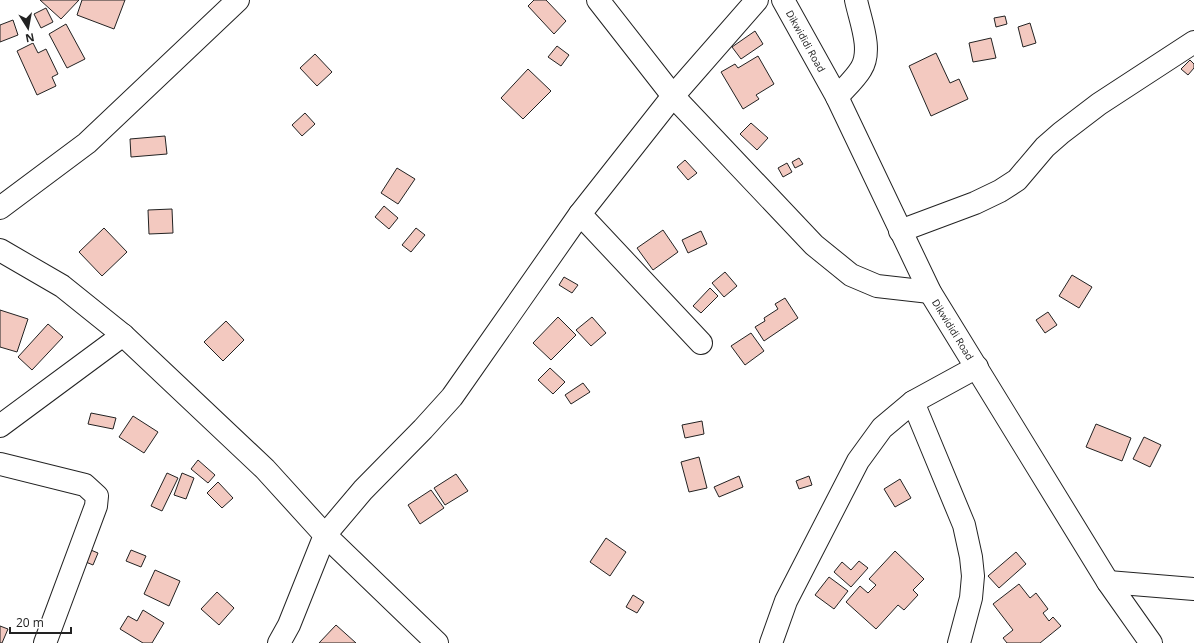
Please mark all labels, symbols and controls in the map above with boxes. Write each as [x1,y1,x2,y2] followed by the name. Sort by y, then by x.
[783,7,829,75] street label: Dikwididi Road
[8,8,48,48] north arrow
[24,30,36,47] text: N
[929,296,977,363] street label: Dikwididi Road
[10,609,71,635] scale bar
[16,614,44,631] text: 20 m

